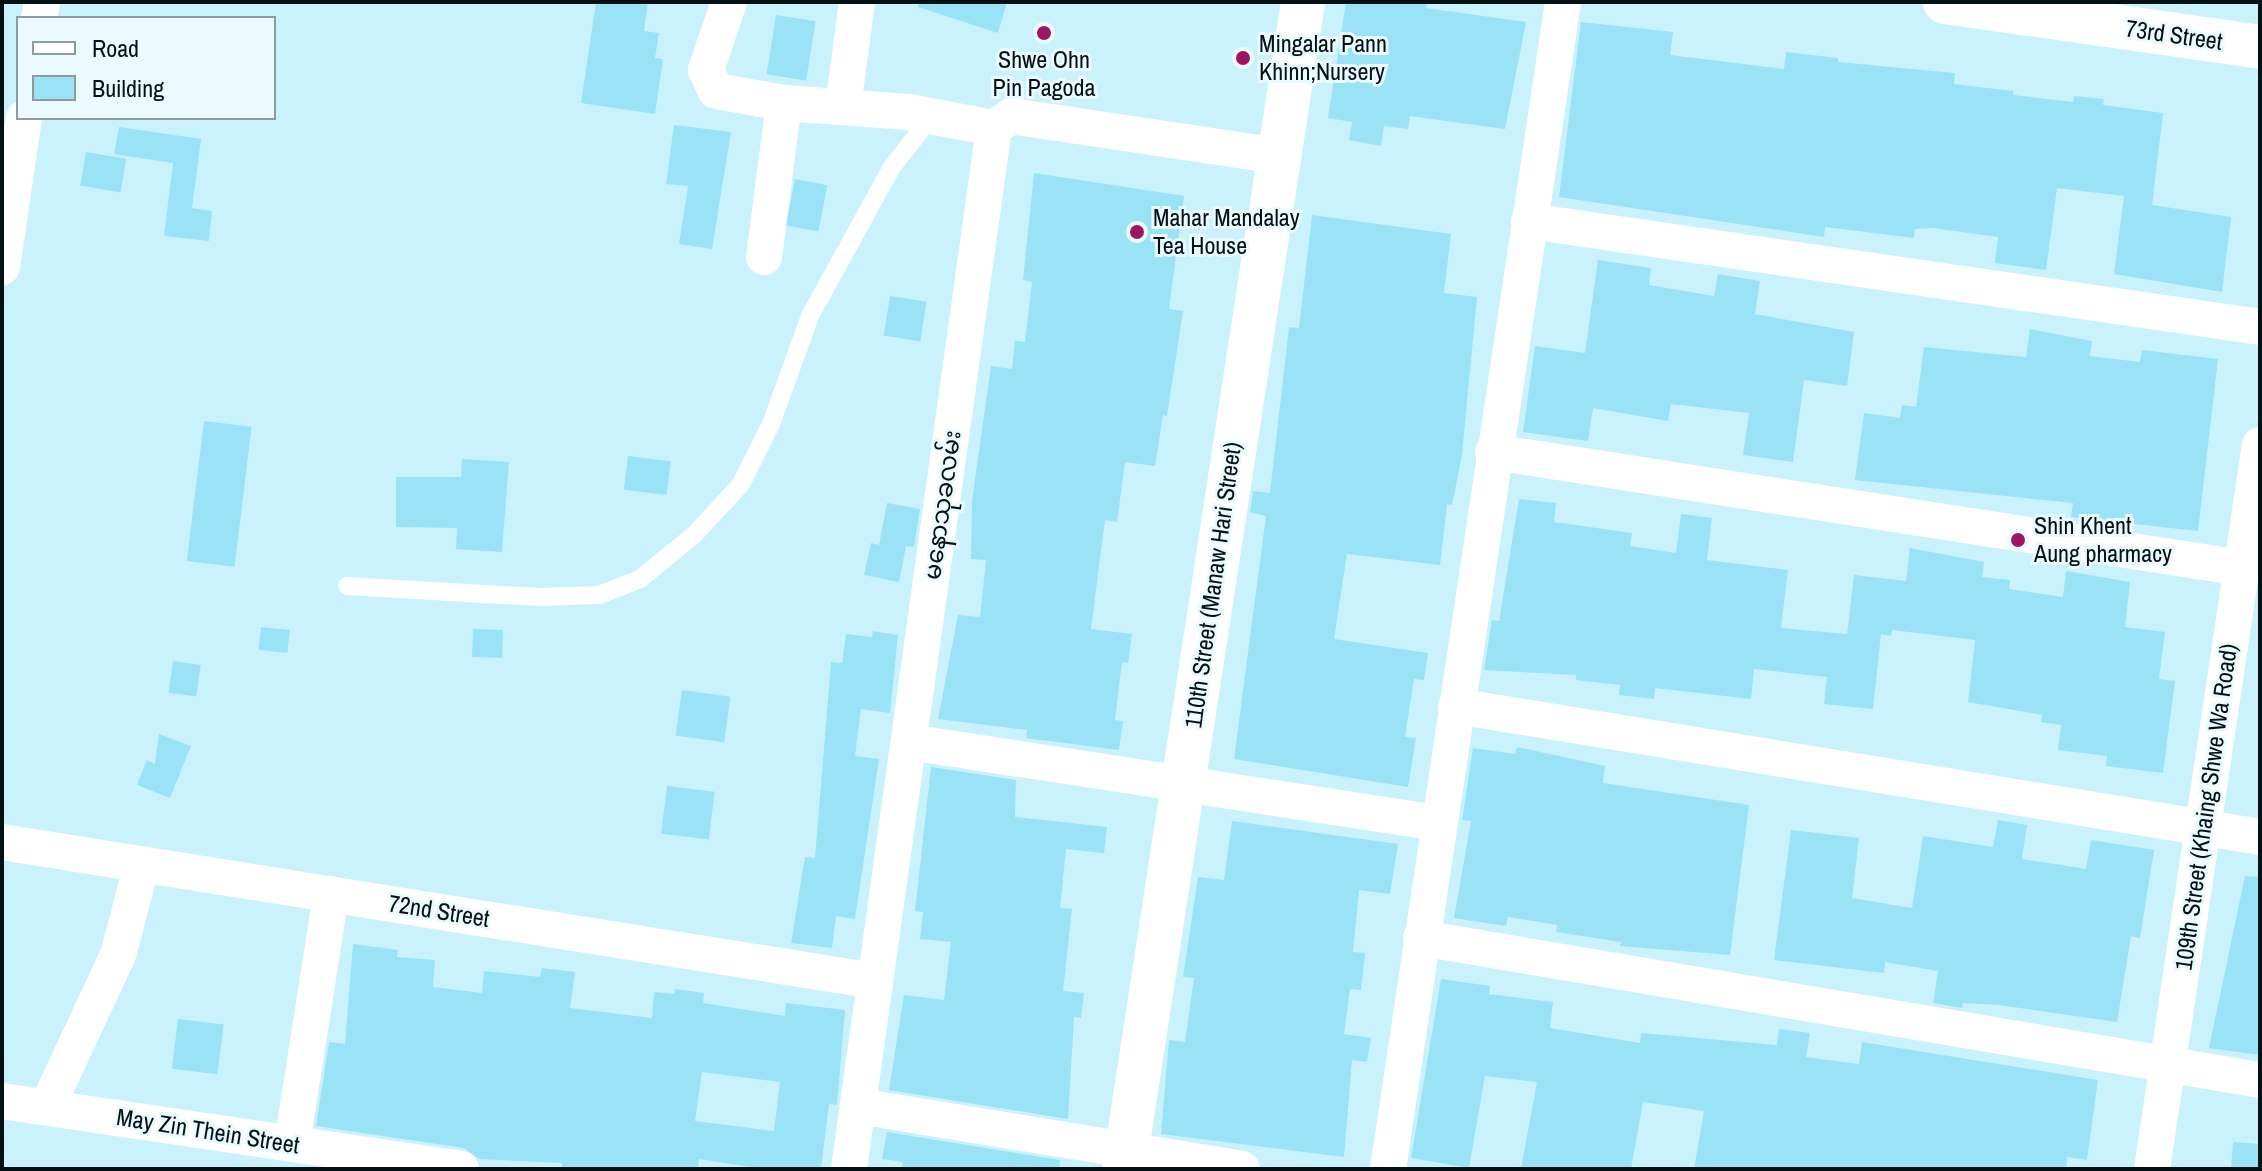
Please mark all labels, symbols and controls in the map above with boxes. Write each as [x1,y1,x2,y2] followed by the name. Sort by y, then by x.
[2124,14,2224,56] street label: 73rd Street
[16,16,276,120] legend
[1035,24,1053,42] marker: Shwe Ohn Pin Pagoda
[1259,30,1387,86] place label: Mingalar Pann Khinn;Nursery
[92,32,139,64] text: Road
[993,46,1095,102] place label: Shwe Ohn Pin Pagoda
[1234,49,1252,67] marker: Mingalar Pann Khinn;Nursery
[92,72,164,104] text: Building
[1153,204,1300,260] place label: Mahar Mandalay Tea House
[1128,223,1146,241] marker: Mahar Mandalay Tea House
[917,428,967,582] street label: မနောသုခလမ်း
[1179,440,1247,730] street label: 110th Street (Manaw Hari Street)
[2034,512,2172,568] place label: Shin Khent Aung pharmacy
[2009,531,2027,549] marker: Shin Khent Aung pharmacy
[2169,642,2243,972] street label: 109th Street (Khaing Shwe Wa Road)
[386,889,492,933] street label: 72nd Street
[114,1102,302,1160] street label: May Zin Thein Street

